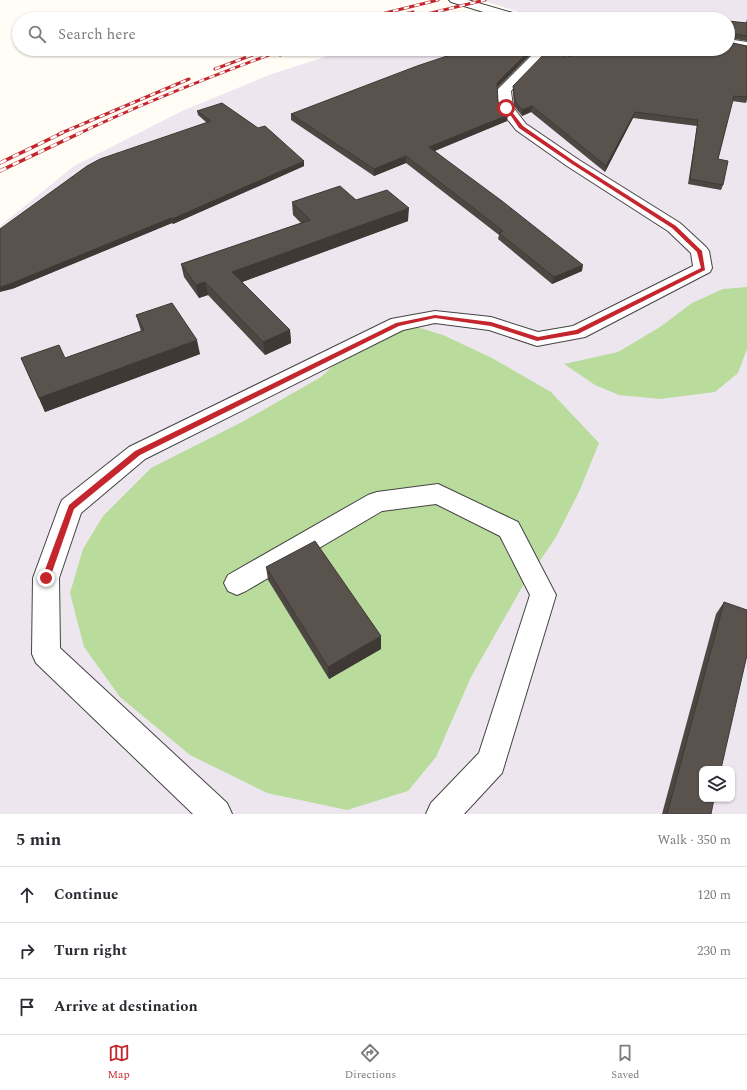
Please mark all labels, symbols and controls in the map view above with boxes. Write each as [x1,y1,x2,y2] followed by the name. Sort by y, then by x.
[12,12,735,56] search box
[26,23,48,45] icon: search
[58,23,136,46] text: Search here
[497,99,515,117] route start
[37,569,55,587] route end
[699,766,735,802] map controls
[699,766,735,802] button: layers
[16,827,61,853] text: 5 min
[657,830,731,850] text: Walk · 350 m
[54,883,119,906] text: Continue
[16,884,38,906] icon: ahead
[697,885,731,905] text: 120 m
[54,939,127,962] text: Turn right
[16,940,38,962] icon: right
[697,941,731,961] text: 230 m
[54,995,198,1018] text: Arrive at destination
[16,996,38,1018] icon: arrive
[108,1042,130,1083] tab: Map
[345,1042,396,1083] tab: Directions
[611,1042,639,1083] tab: Saved

